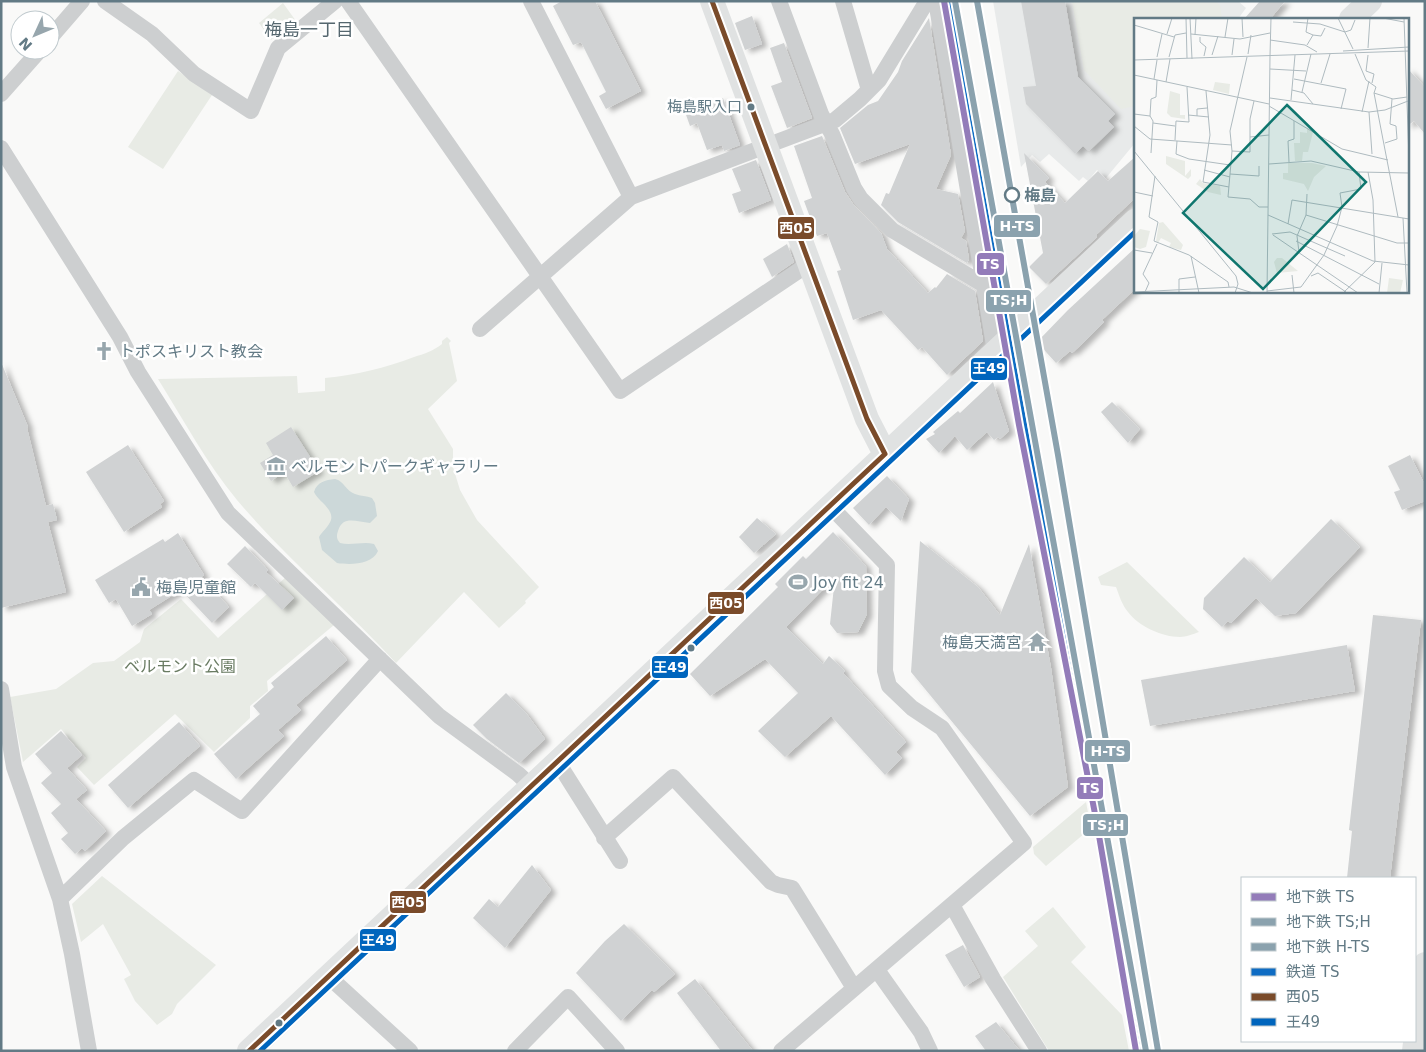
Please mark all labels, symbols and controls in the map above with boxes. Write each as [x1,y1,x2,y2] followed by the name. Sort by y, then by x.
[10,10,60,60] north arrow
[1134,18,1408,292] inset map
[264,19,354,40] district label: 梅島一丁目
[16,34,35,54] text: N
[667,98,742,116] place label: 梅島駅入口
[746,102,756,112] marker: 梅島駅入口
[1024,186,1056,205] place label: 梅島
[1004,187,1020,203] marker: 梅島
[993,214,1041,238] line badge: H-TS
[777,216,815,240] line badge: 西05
[999,218,1035,234] text: H-TS
[779,220,813,236] text: 西05
[976,252,1005,276] line badge: TS
[980,256,1000,272] text: TS
[985,289,1032,313] line badge: TS;H
[991,292,1027,308] text: TS;H
[93,340,115,362] church icon: トポスキリスト教会
[119,342,263,361] place label: トポスキリスト教会
[970,357,1008,381] line badge: 王49
[972,360,1006,376] text: 王49
[265,455,287,477] museum icon: ベルモントパークギャラリー
[291,457,499,476] place label: ベルモントパークギャラリー
[787,571,809,593] sports icon: Joy fit 24
[812,573,884,592] place label: Joy fit 24
[130,576,152,598] public building icon: 梅島児童館
[156,578,236,597] place label: 梅島児童館
[707,591,745,615] line badge: 西05
[709,595,743,611] text: 西05
[1026,631,1048,653] temple icon: 梅島天満宮
[942,633,1022,652] place label: 梅島天満宮
[686,643,696,653] unlabelled marker
[651,655,689,679] line badge: 王49
[124,657,236,676] park label: ベルモント公園
[653,659,687,675] text: 王49
[1084,739,1131,763] line badge: H-TS
[1090,743,1126,759] text: H-TS
[1076,776,1104,800] line badge: TS
[1080,780,1100,796] text: TS
[1082,813,1129,837] line badge: TS;H
[1088,817,1124,833] text: TS;H
[1241,877,1416,1042] legend
[1286,888,1354,906] text: 地下鉄 TS
[389,890,427,914] line badge: 西05
[391,894,425,910] text: 西05
[1286,913,1371,931] text: 地下鉄 TS;H
[359,928,397,952] line badge: 王49
[361,932,395,948] text: 王49
[1286,938,1370,956] text: 地下鉄 H-TS
[1286,963,1339,981] text: 鉄道 TS
[1286,988,1320,1006] text: 西05
[1286,1013,1320,1031] text: 王49
[274,1018,284,1028] unlabelled marker

